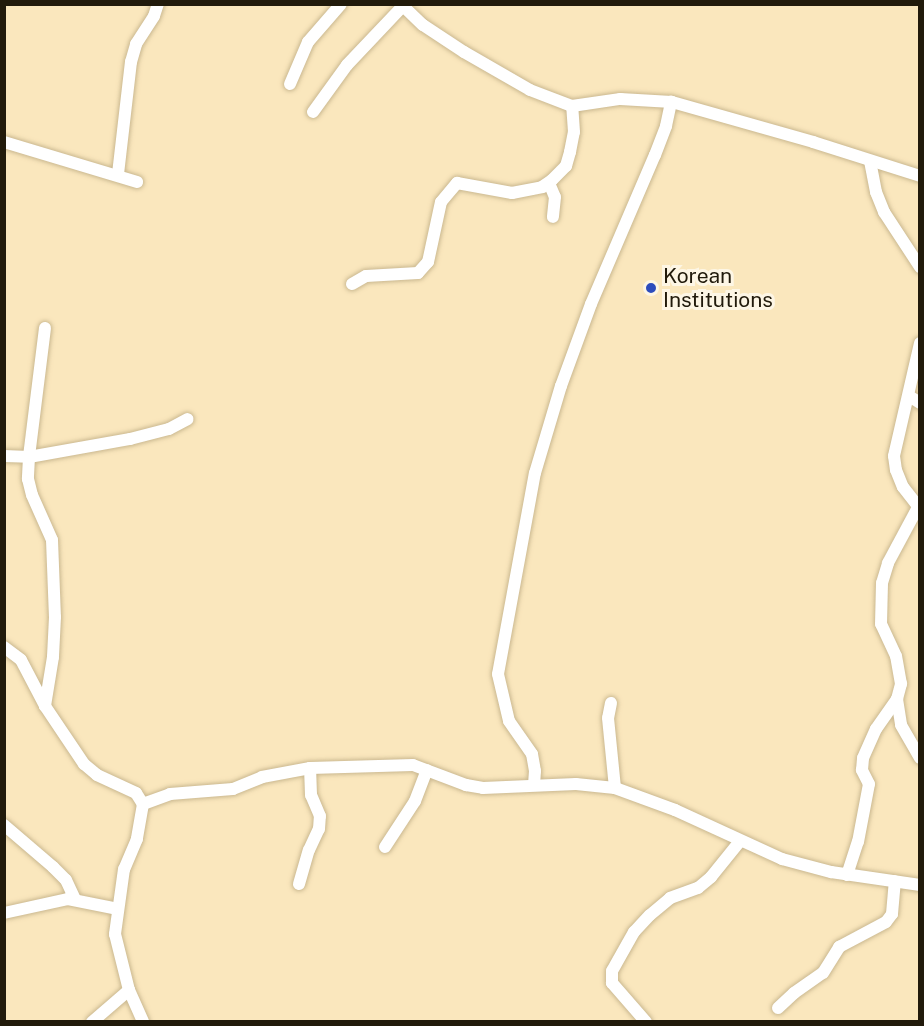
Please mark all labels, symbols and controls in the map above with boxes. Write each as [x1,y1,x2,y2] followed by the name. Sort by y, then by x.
[663,263,773,313] place label: Korean Institutions
[644,281,658,295] marker: Korean Institutions

